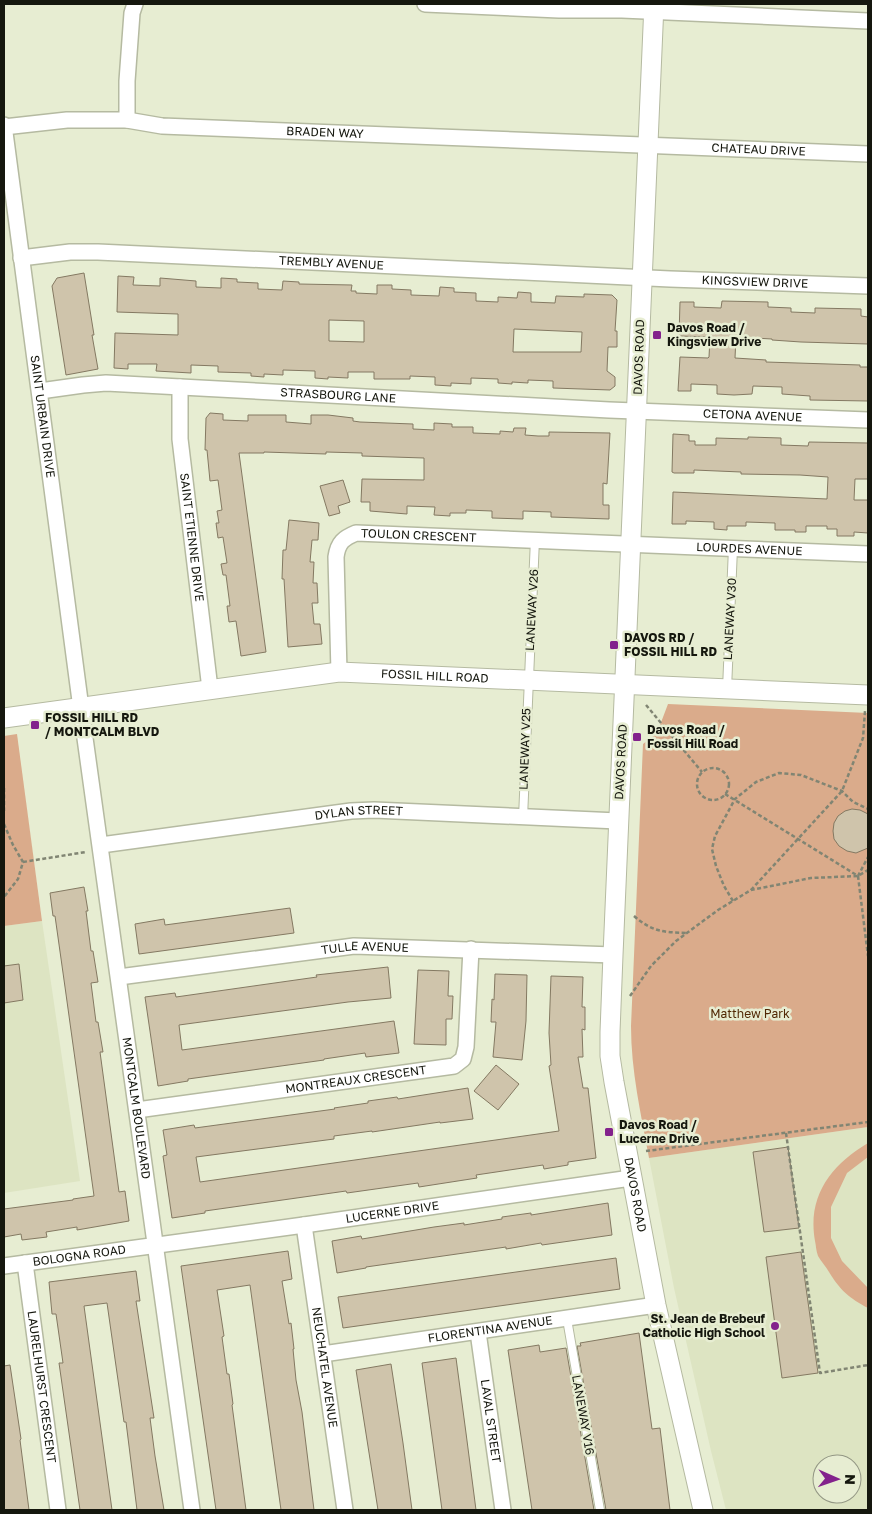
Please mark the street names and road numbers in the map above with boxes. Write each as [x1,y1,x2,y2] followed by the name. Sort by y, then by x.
[286,123,364,141] street label: BRADEN WAY
[711,140,806,159] street label: CHATEAU DRIVE
[279,253,384,272] street label: TREMBLY AVENUE
[701,272,808,291] street label: KINGSVIEW DRIVE
[630,319,647,395] street label: DAVOS ROAD
[27,354,58,479] street label: SAINT URBAIN DRIVE
[280,384,396,406] street label: STRASBOURG LANE
[703,406,803,424] street label: CETONA AVENUE
[177,472,207,602] street label: SAINT ETIENNE DRIVE
[361,525,477,545] street label: TOULON CRESCENT
[696,539,803,558] street label: LOURDES AVENUE
[522,569,541,651] street label: LANEWAY V26
[720,577,739,661] street label: LANEWAY V30
[381,666,489,686] street label: FOSSIL HILL ROAD
[516,708,533,790] street label: LANEWAY V25
[611,724,630,800] street label: DAVOS ROAD
[314,802,404,823] street label: DYLAN STREET
[320,938,409,957] street label: TULLE AVENUE
[120,1036,154,1180] street label: MONTCALM BOULEVARD
[284,1062,428,1096] street label: MONTREAUX CRESCENT
[621,1156,650,1233] street label: DAVOS ROAD
[345,1198,440,1226] street label: LUCERNE DRIVE
[32,1241,127,1269] street label: BOLOGNA ROAD
[309,1306,341,1429] street label: NEUCHATEL AVENUE
[24,1310,60,1464] street label: LAURELHURST CRESCENT
[427,1312,554,1345] street label: FLORENTINA AVENUE
[569,1374,598,1456] street label: LANEWAY V16
[478,1378,504,1464] street label: LAVAL STREET

